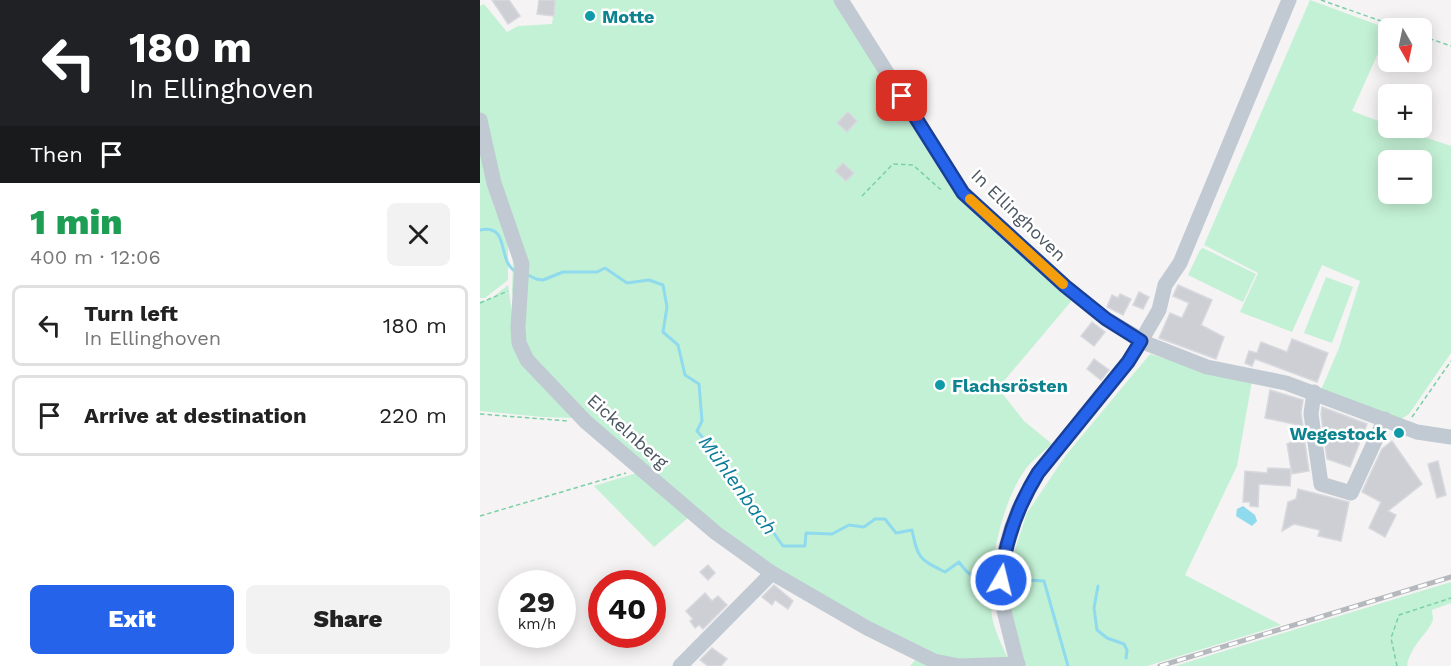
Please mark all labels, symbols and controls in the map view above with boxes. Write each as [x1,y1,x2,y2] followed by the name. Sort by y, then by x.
[602,6,655,27] place label: Motte
[583,9,597,23] marker: Motte
[1378,18,1432,72] north arrow
[1378,18,1432,204] map controls
[129,23,252,72] text: 180 m
[30,24,108,102] icon: left
[876,70,927,121] pin
[129,73,314,105] text: In Ellinghoven
[885,79,918,112] icon: arrive
[1378,84,1432,138] button: +
[95,138,128,171] icon: arrive
[30,142,83,167] text: Then
[1378,150,1432,204] button: −
[967,165,1071,265] street label: In Ellinghoven
[30,201,123,243] text: 1 min
[387,203,450,266] button: close
[30,245,161,269] text: 400 m · 12:06
[84,301,178,326] text: Turn left
[33,309,66,342] icon: left
[383,313,447,338] text: 180 m
[84,326,221,350] text: In Ellinghoven
[952,375,1068,396] place label: Flachsrösten
[933,378,947,392] marker: Flachsrösten
[583,389,673,473] street label: Eickelnberg
[33,399,66,432] icon: arrive
[84,403,307,428] text: Arrive at destination
[379,403,447,428] text: 220 m
[1289,423,1388,444] place label: Wegestock
[1392,426,1406,440] marker: Wegestock
[694,430,782,540] water label: Mühlenbach
[969,548,1033,612] position arrow
[588,570,666,648] speed limit sign: 40
[519,584,555,619] text: 29
[30,585,234,654] button: Exit
[246,585,450,654] button: Share
[518,615,556,633] text: km/h

